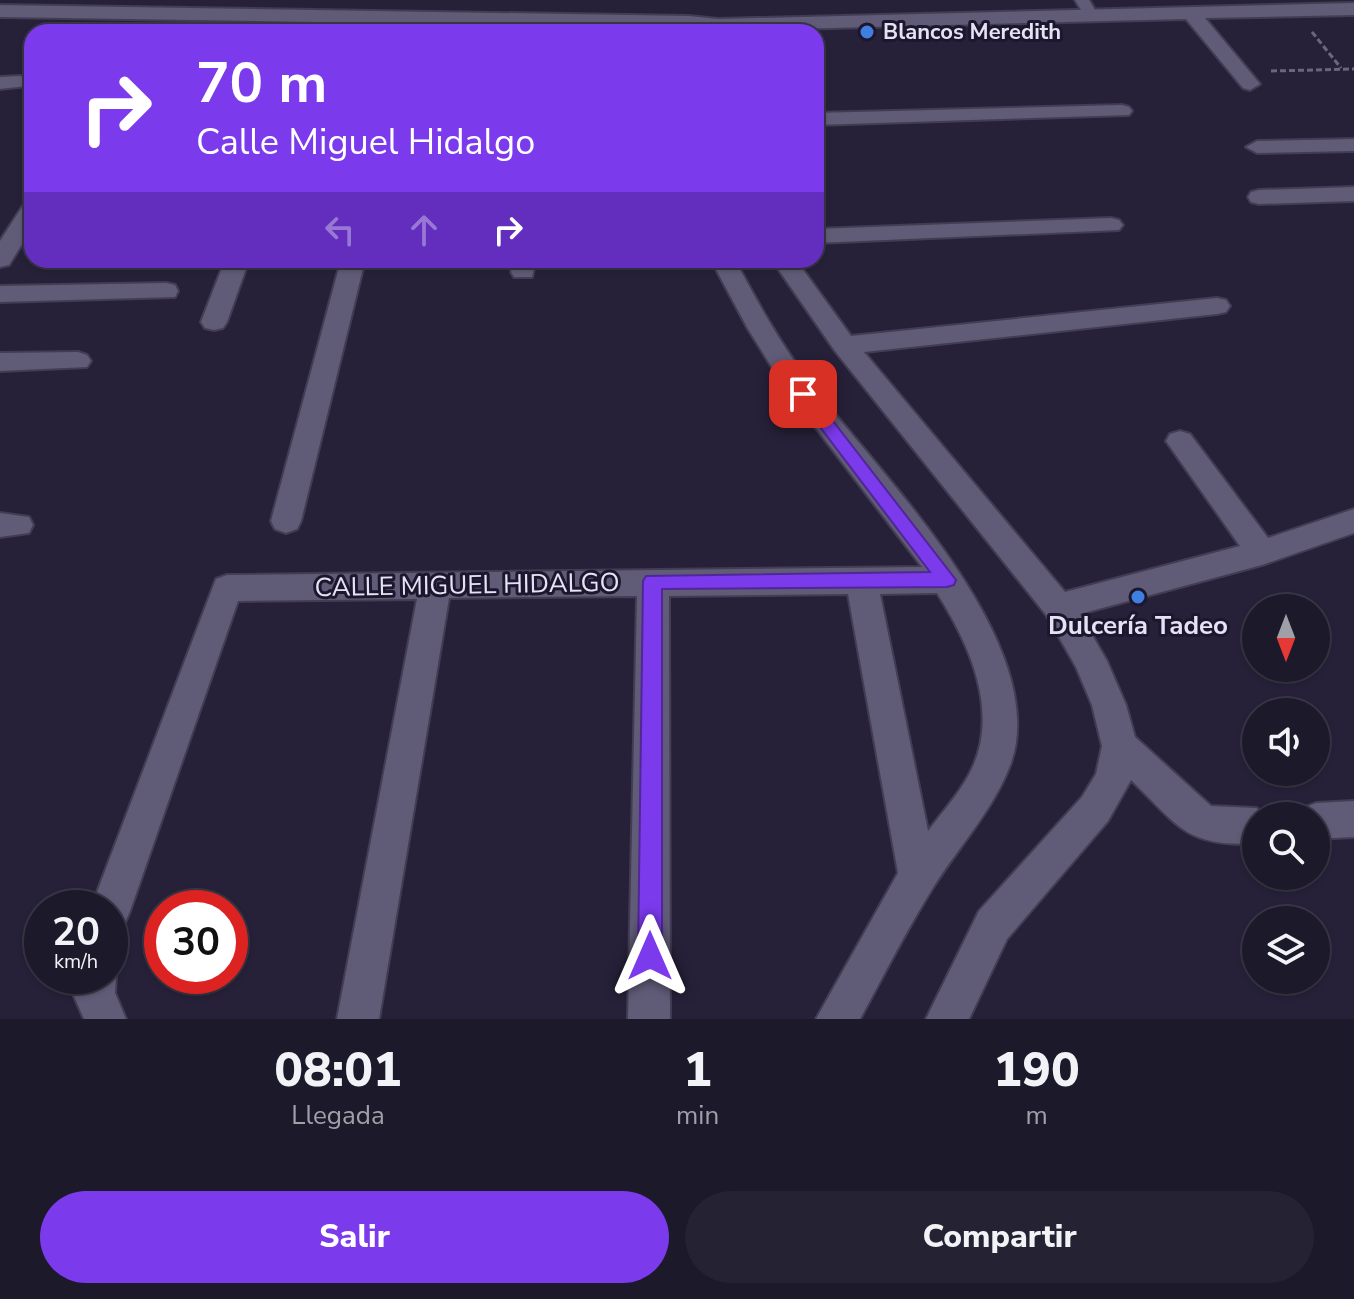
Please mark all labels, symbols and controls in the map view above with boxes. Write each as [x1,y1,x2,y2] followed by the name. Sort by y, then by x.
[883,17,1061,47] place label: Blancos Meredith
[858,23,876,41] marker: Blancos Meredith
[196,45,327,122] text: 70 m
[64,56,168,160] icon: right
[196,118,535,167] text: Calle Miguel Hidalgo
[318,208,362,252] icon: left
[402,208,446,252] icon: ahead
[486,208,530,252] icon: right
[769,360,837,428] pin
[781,372,825,416] icon: arrive
[314,565,620,605] street label: CALLE MIGUEL HIDALGO
[1129,588,1147,606] marker: Dulcería Tadeo
[1242,594,1330,682] north arrow
[1242,594,1330,994] map controls
[1048,608,1228,643] place label: Dulcería Tadeo
[1242,698,1330,786] button: sound
[1242,802,1330,890] button: search
[144,890,248,994] speed limit sign: 30
[52,905,100,959] text: 20
[1242,906,1330,994] button: layers
[608,914,692,998] position arrow
[54,948,98,975] text: km/h
[274,1037,402,1103] text: 08:01
[683,1037,712,1103] text: 1
[993,1037,1080,1103] text: 190
[291,1098,385,1133] text: Llegada
[676,1098,719,1133] text: min
[1025,1098,1048,1133] text: m
[40,1191,669,1283] button: Salir
[685,1191,1314,1283] button: Compartir

